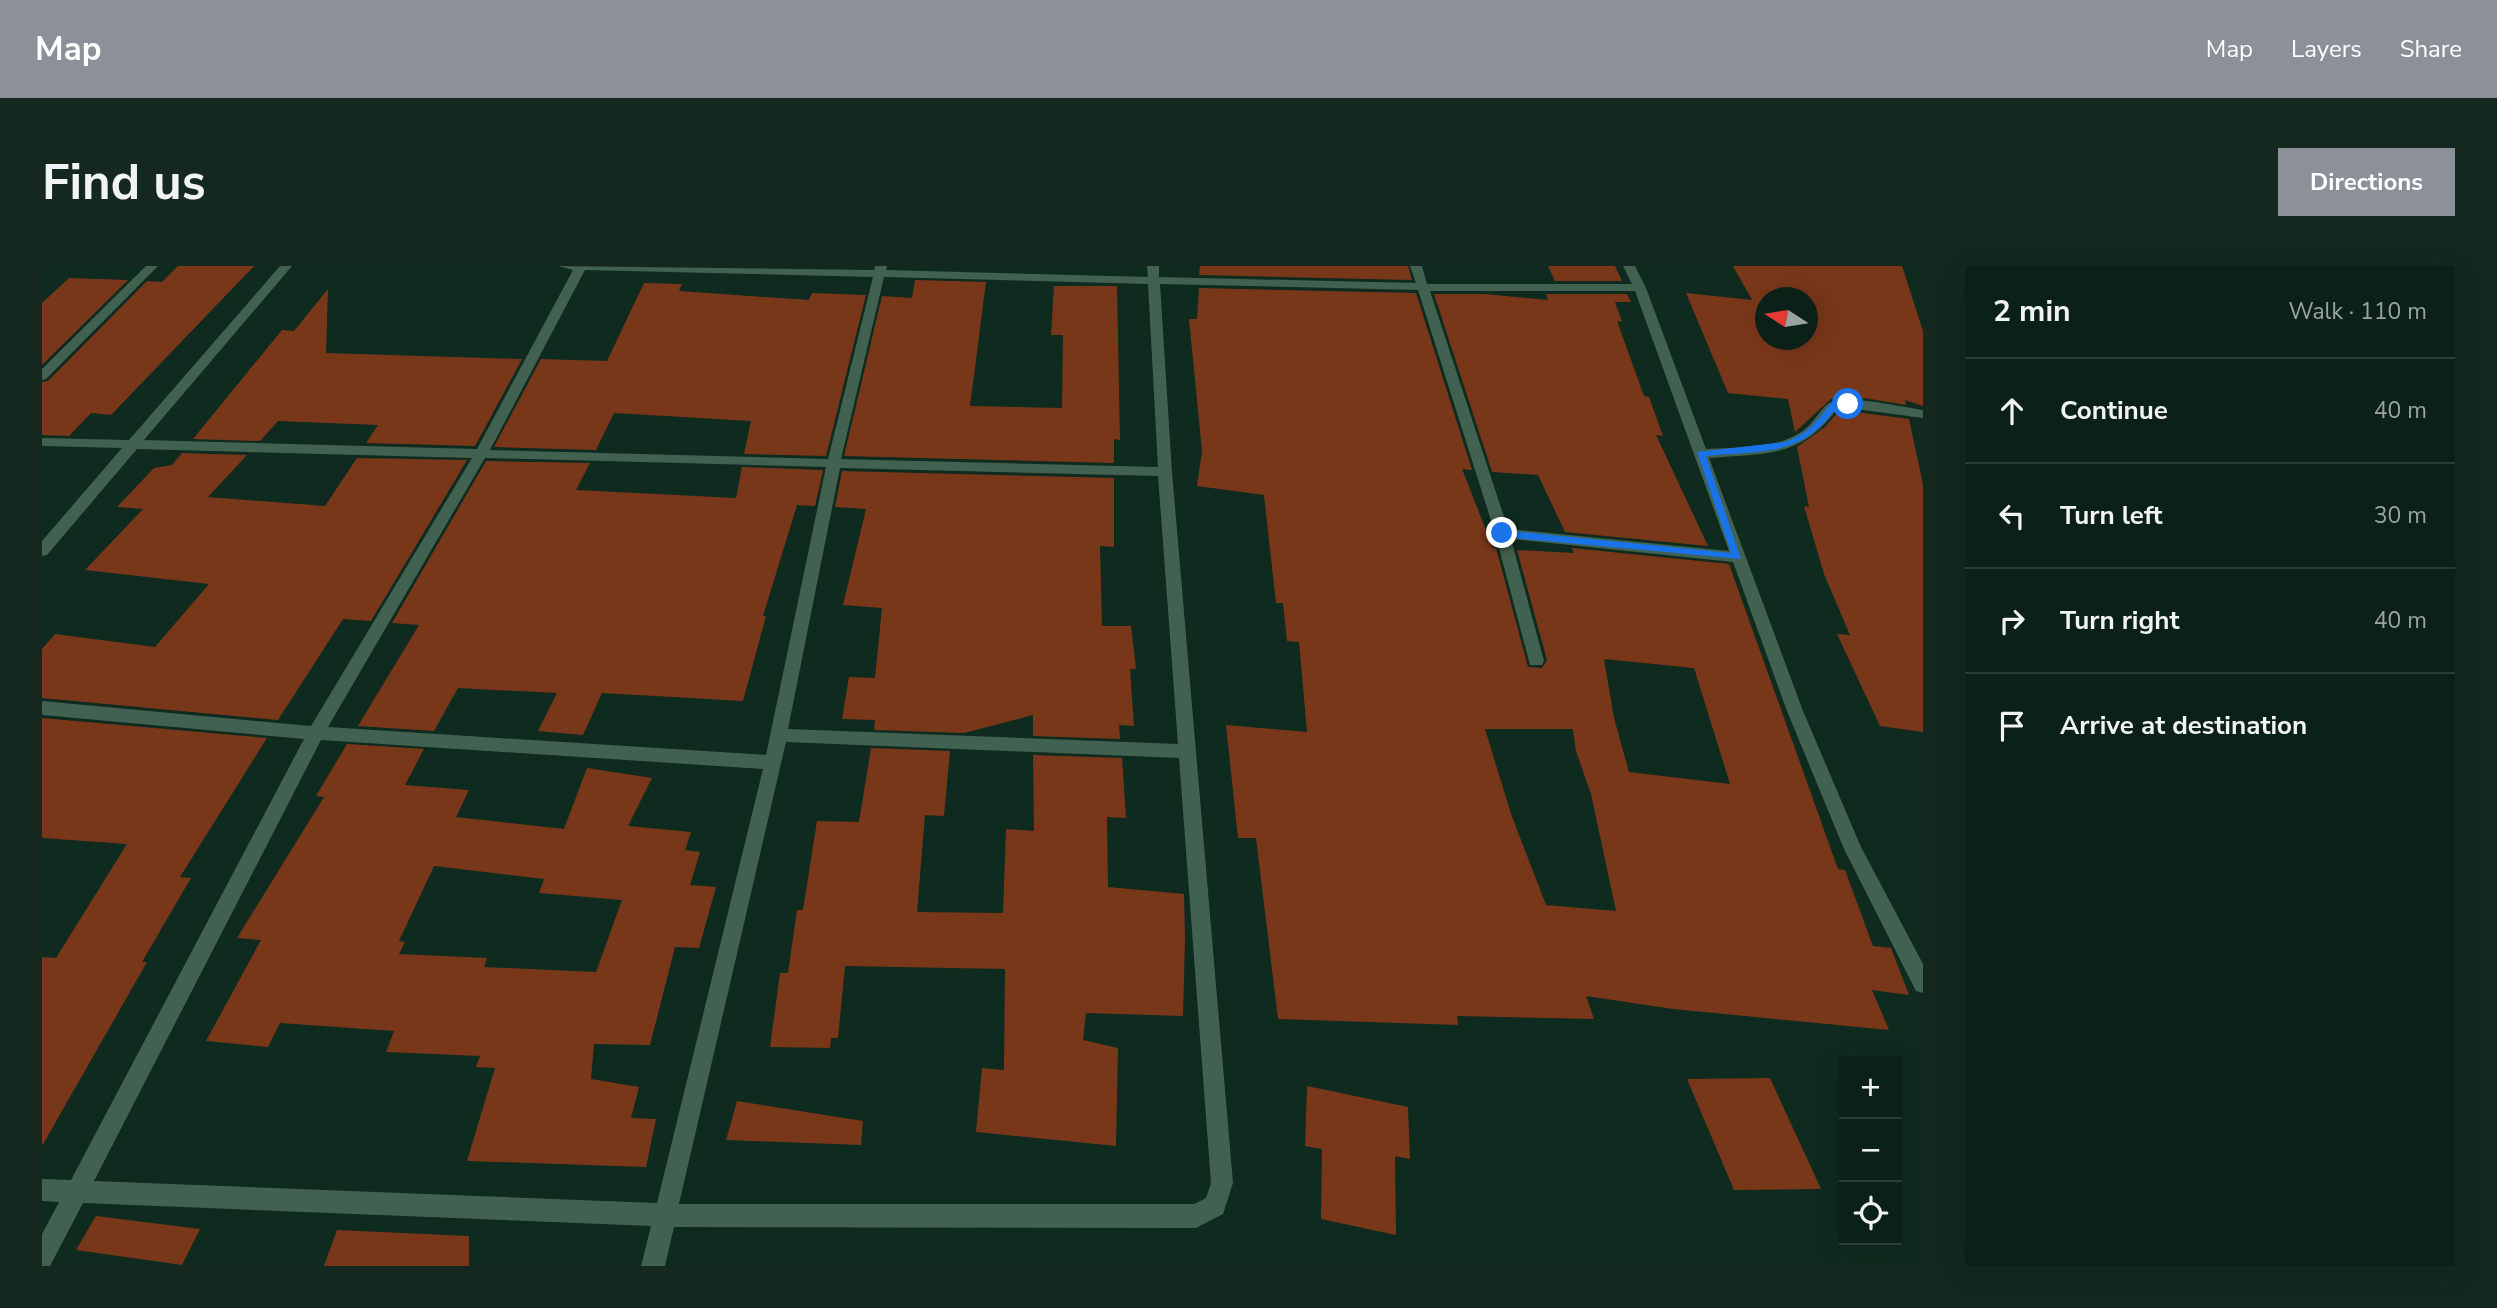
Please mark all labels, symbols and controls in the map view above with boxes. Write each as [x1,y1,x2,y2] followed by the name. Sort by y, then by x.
[35,27,102,72] text: Map
[2206,33,2253,65] text: Map
[2291,33,2362,65] text: Layers
[2400,33,2462,65] text: Share
[2278,148,2455,216] button: Directions
[42,149,206,216] text: Find us
[1755,287,1818,350] north arrow
[1993,291,2071,332] text: 2 min
[2288,296,2427,327] text: Walk · 110 m
[1832,388,1863,419] route start
[1993,392,2031,430] icon: ahead
[2060,393,2168,428] text: Continue
[2374,395,2427,426] text: 40 m
[1993,497,2031,535] icon: left
[2060,498,2163,533] text: Turn left
[2374,500,2427,531] text: 30 m
[1486,517,1517,548] route end
[1993,602,2031,640] icon: right
[2060,603,2179,638] text: Turn right
[2374,605,2427,636] text: 40 m
[1993,707,2031,745] icon: arrive
[2060,708,2307,743] text: Arrive at destination
[1839,1056,1902,1245] map controls
[1839,1056,1902,1119] button: +
[1839,1119,1902,1182] button: −
[1839,1182,1902,1245] button: locate

